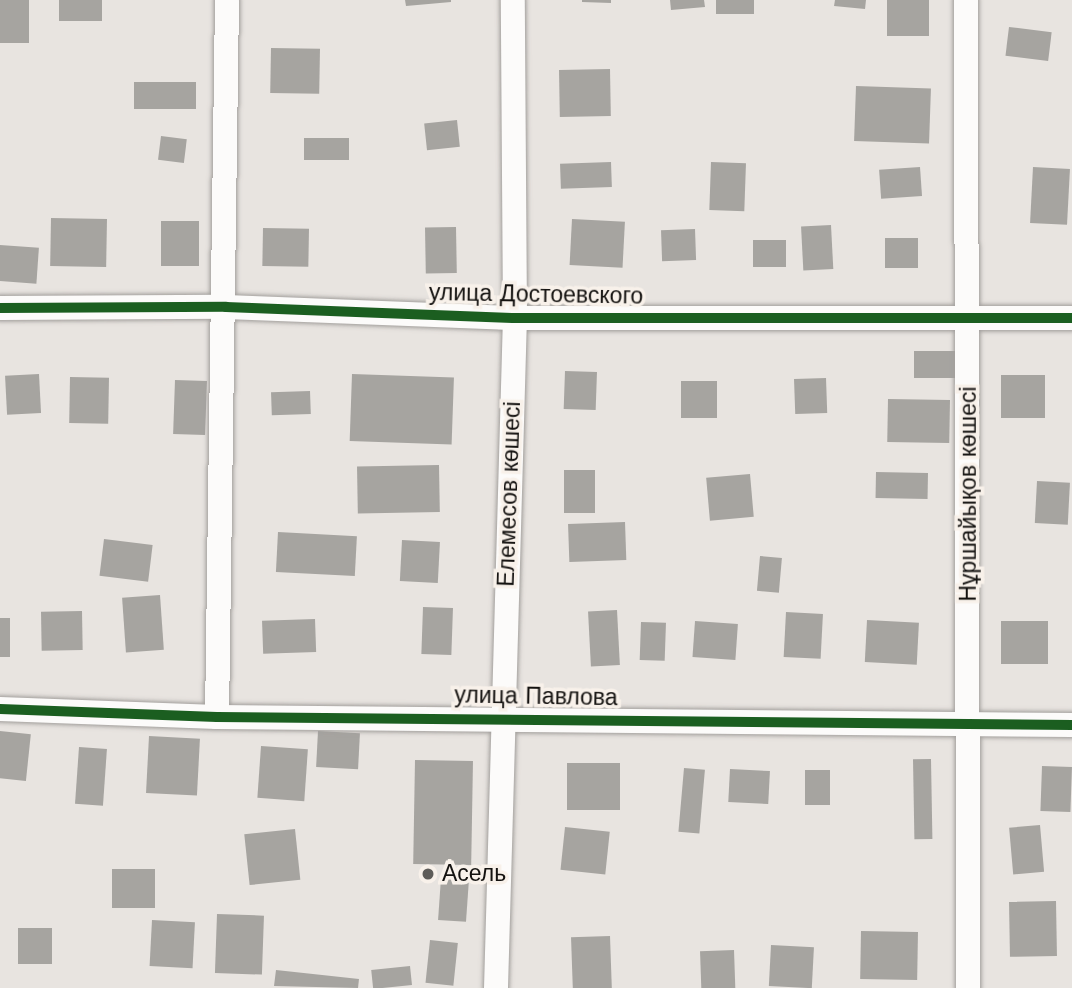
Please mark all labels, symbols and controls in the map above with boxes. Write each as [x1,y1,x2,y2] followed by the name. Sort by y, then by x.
[429,279,643,311] street label: улица Достоевского
[955,386,983,602] street label: Нұршайықов көшесі
[493,401,527,587] street label: Елемесов көшесі
[454,682,618,712] street label: улица Павлова
[442,860,506,888] place label: Асель
[420,866,436,882] marker: Асель

